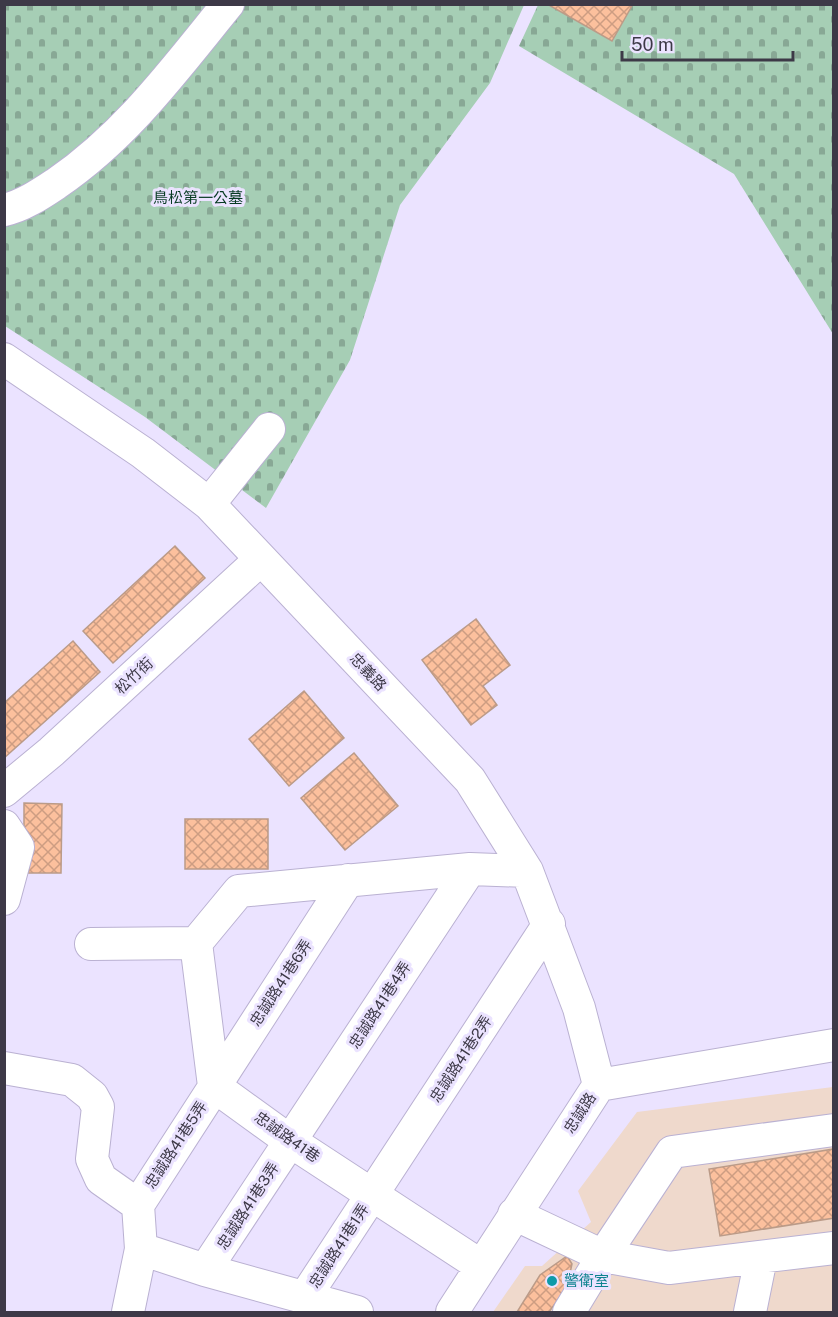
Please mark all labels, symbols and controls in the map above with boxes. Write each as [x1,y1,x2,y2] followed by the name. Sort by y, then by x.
[622,24,793,62] scale bar
[631,34,674,55] text: 50 m
[153,189,243,206] park label: 鳥松第一公墓
[347,649,390,694] street label: 忠義路
[111,654,156,697] street label: 松竹街
[246,936,315,1029] street label: 忠誠路41巷6弄
[345,958,414,1051] street label: 忠誠路41巷4弄
[426,1012,495,1105] street label: 忠誠路41巷2弄
[560,1089,599,1136] street label: 忠誠路
[141,1098,210,1191] street label: 忠誠路41巷5弄
[251,1108,323,1165] street label: 忠誠路41巷
[213,1159,282,1252] street label: 忠誠路41巷3弄
[305,1201,372,1291] street label: 忠誠路41巷1弄
[564,1272,609,1289] place label: 警衛室
[545,1274,559,1288] marker: 警衛室

